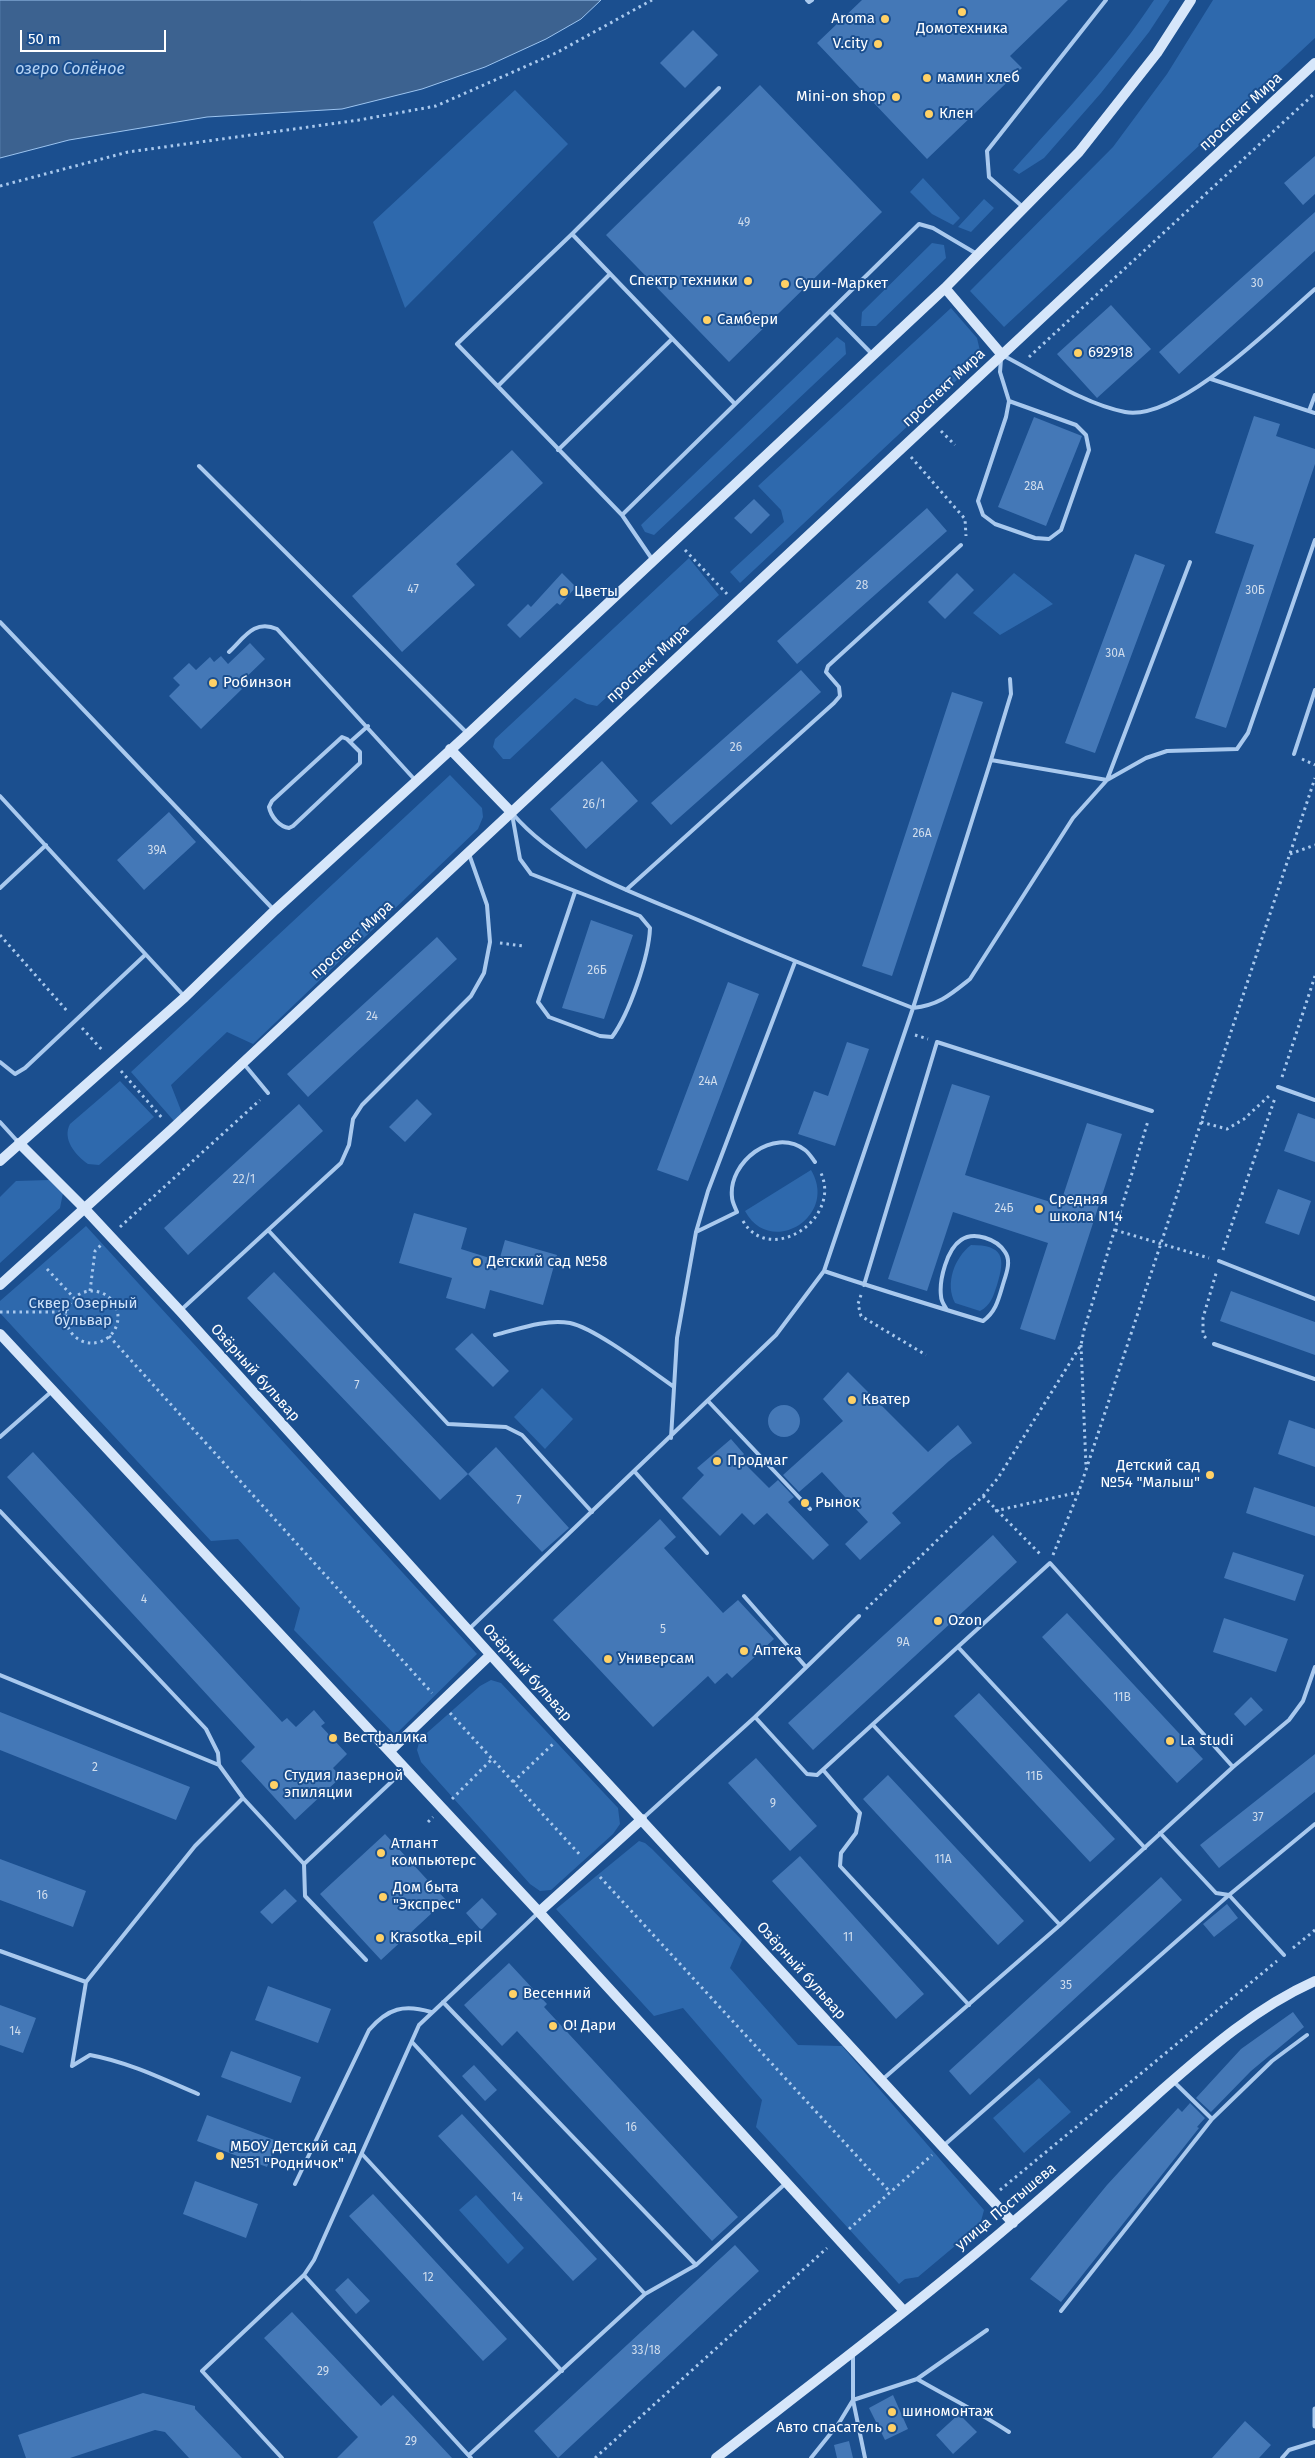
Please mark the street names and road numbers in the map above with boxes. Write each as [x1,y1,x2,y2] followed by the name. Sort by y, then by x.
[1196,69,1286,155] street label: проспект Мира
[899,345,989,431] street label: проспект Мира
[603,621,693,707] street label: проспект Мира
[307,897,397,983] street label: проспект Мира
[206,1320,304,1426] street label: Озёрный бульвар
[478,1620,576,1726] street label: Озёрный бульвар
[752,1918,850,2024] street label: Озёрный бульвар
[952,2160,1060,2254] street label: улица Постышева

